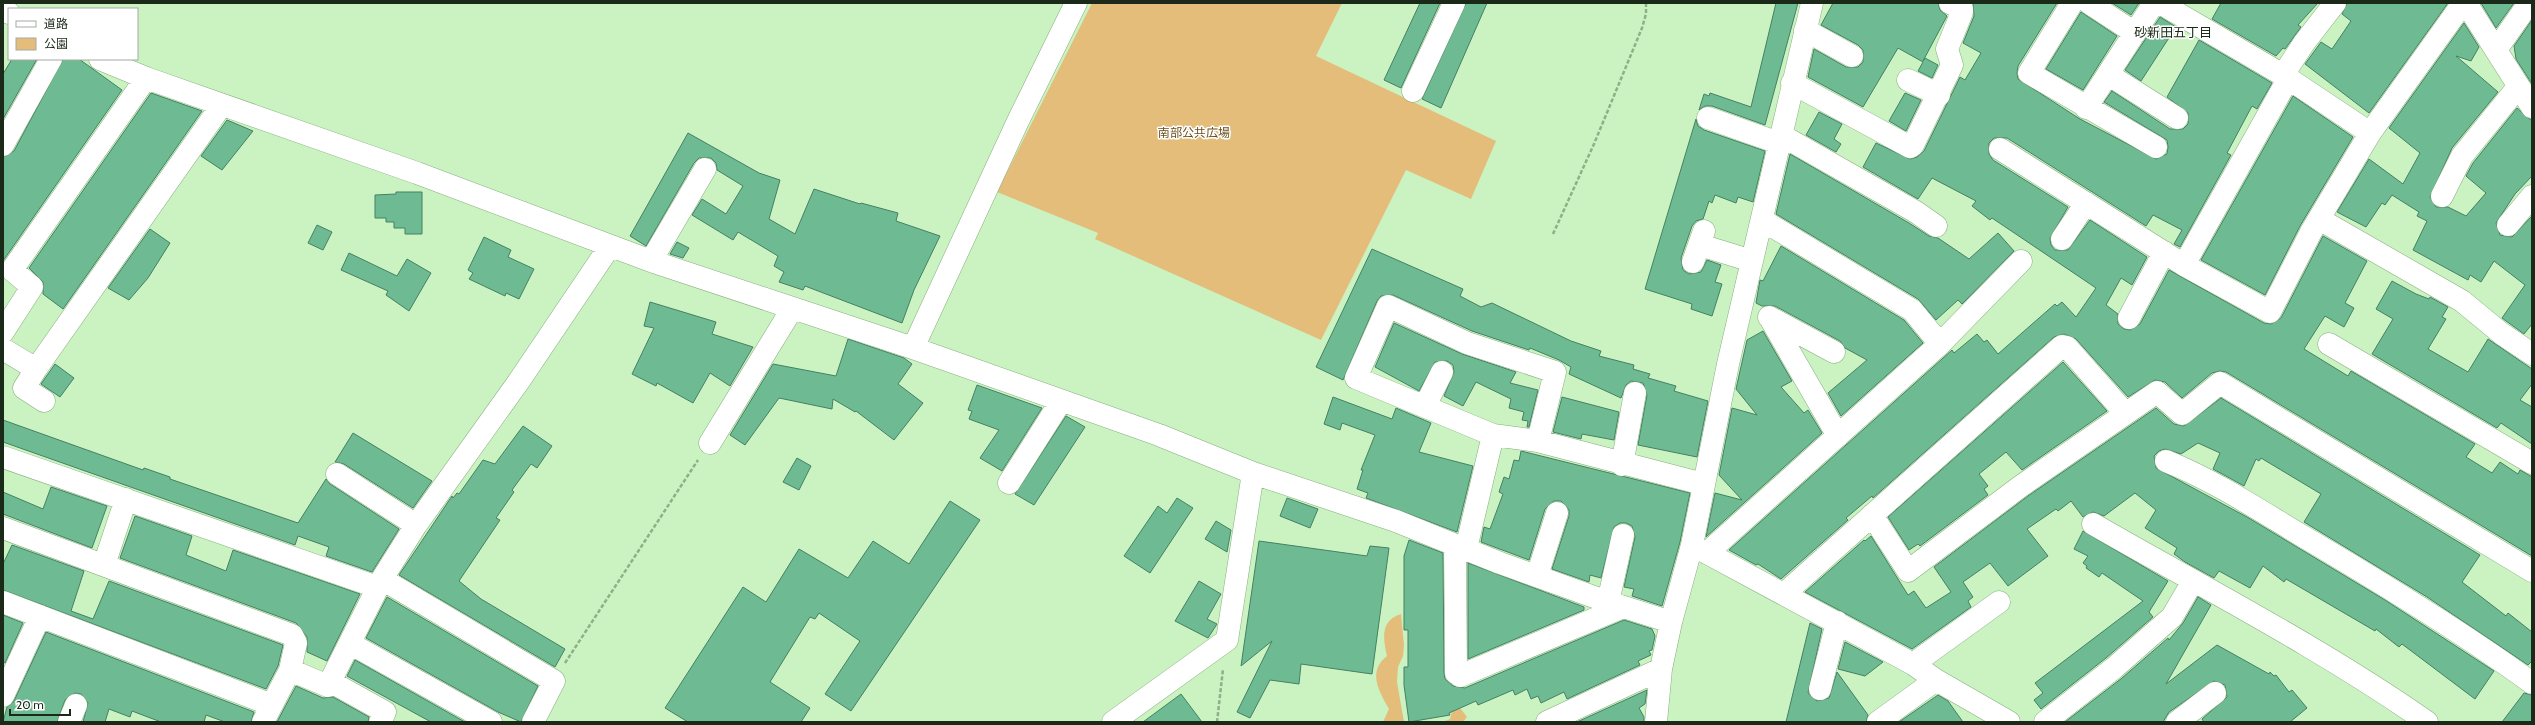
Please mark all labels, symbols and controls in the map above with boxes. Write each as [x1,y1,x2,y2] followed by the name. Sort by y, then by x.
[8,8,138,60] legend
[44,16,68,31] text: 道路
[2134,24,2212,40] district label: 砂新田五丁目
[44,36,68,51] text: 公園
[1158,125,1230,140] park label: 南部公共広場
[10,691,70,717] scale bar
[16,697,44,712] text: 20 m

